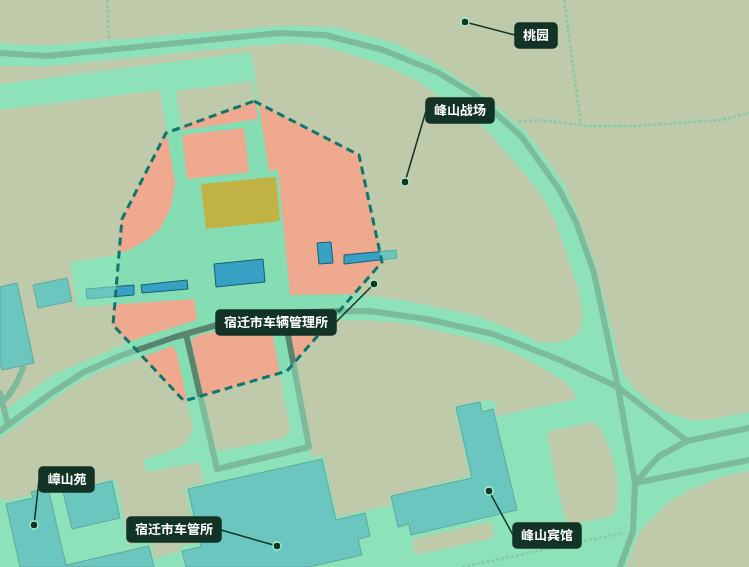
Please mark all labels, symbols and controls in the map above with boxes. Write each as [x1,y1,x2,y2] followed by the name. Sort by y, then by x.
[515,23,557,48] callout: 桃园
[523,27,549,45] text: 桃园
[426,98,494,123] callout: 峰山战场
[434,102,486,120] text: 峰山战场
[216,310,336,335] callout: 宿迁市车辆管理所
[224,314,328,332] text: 宿迁市车辆管理所
[39,467,94,492] callout: 嶂山苑
[47,471,87,489] text: 嶂山苑
[127,517,221,542] callout: 宿迁市车管所
[135,521,213,539] text: 宿迁市车管所
[513,523,581,548] callout: 峰山宾馆
[521,527,573,545] text: 峰山宾馆

